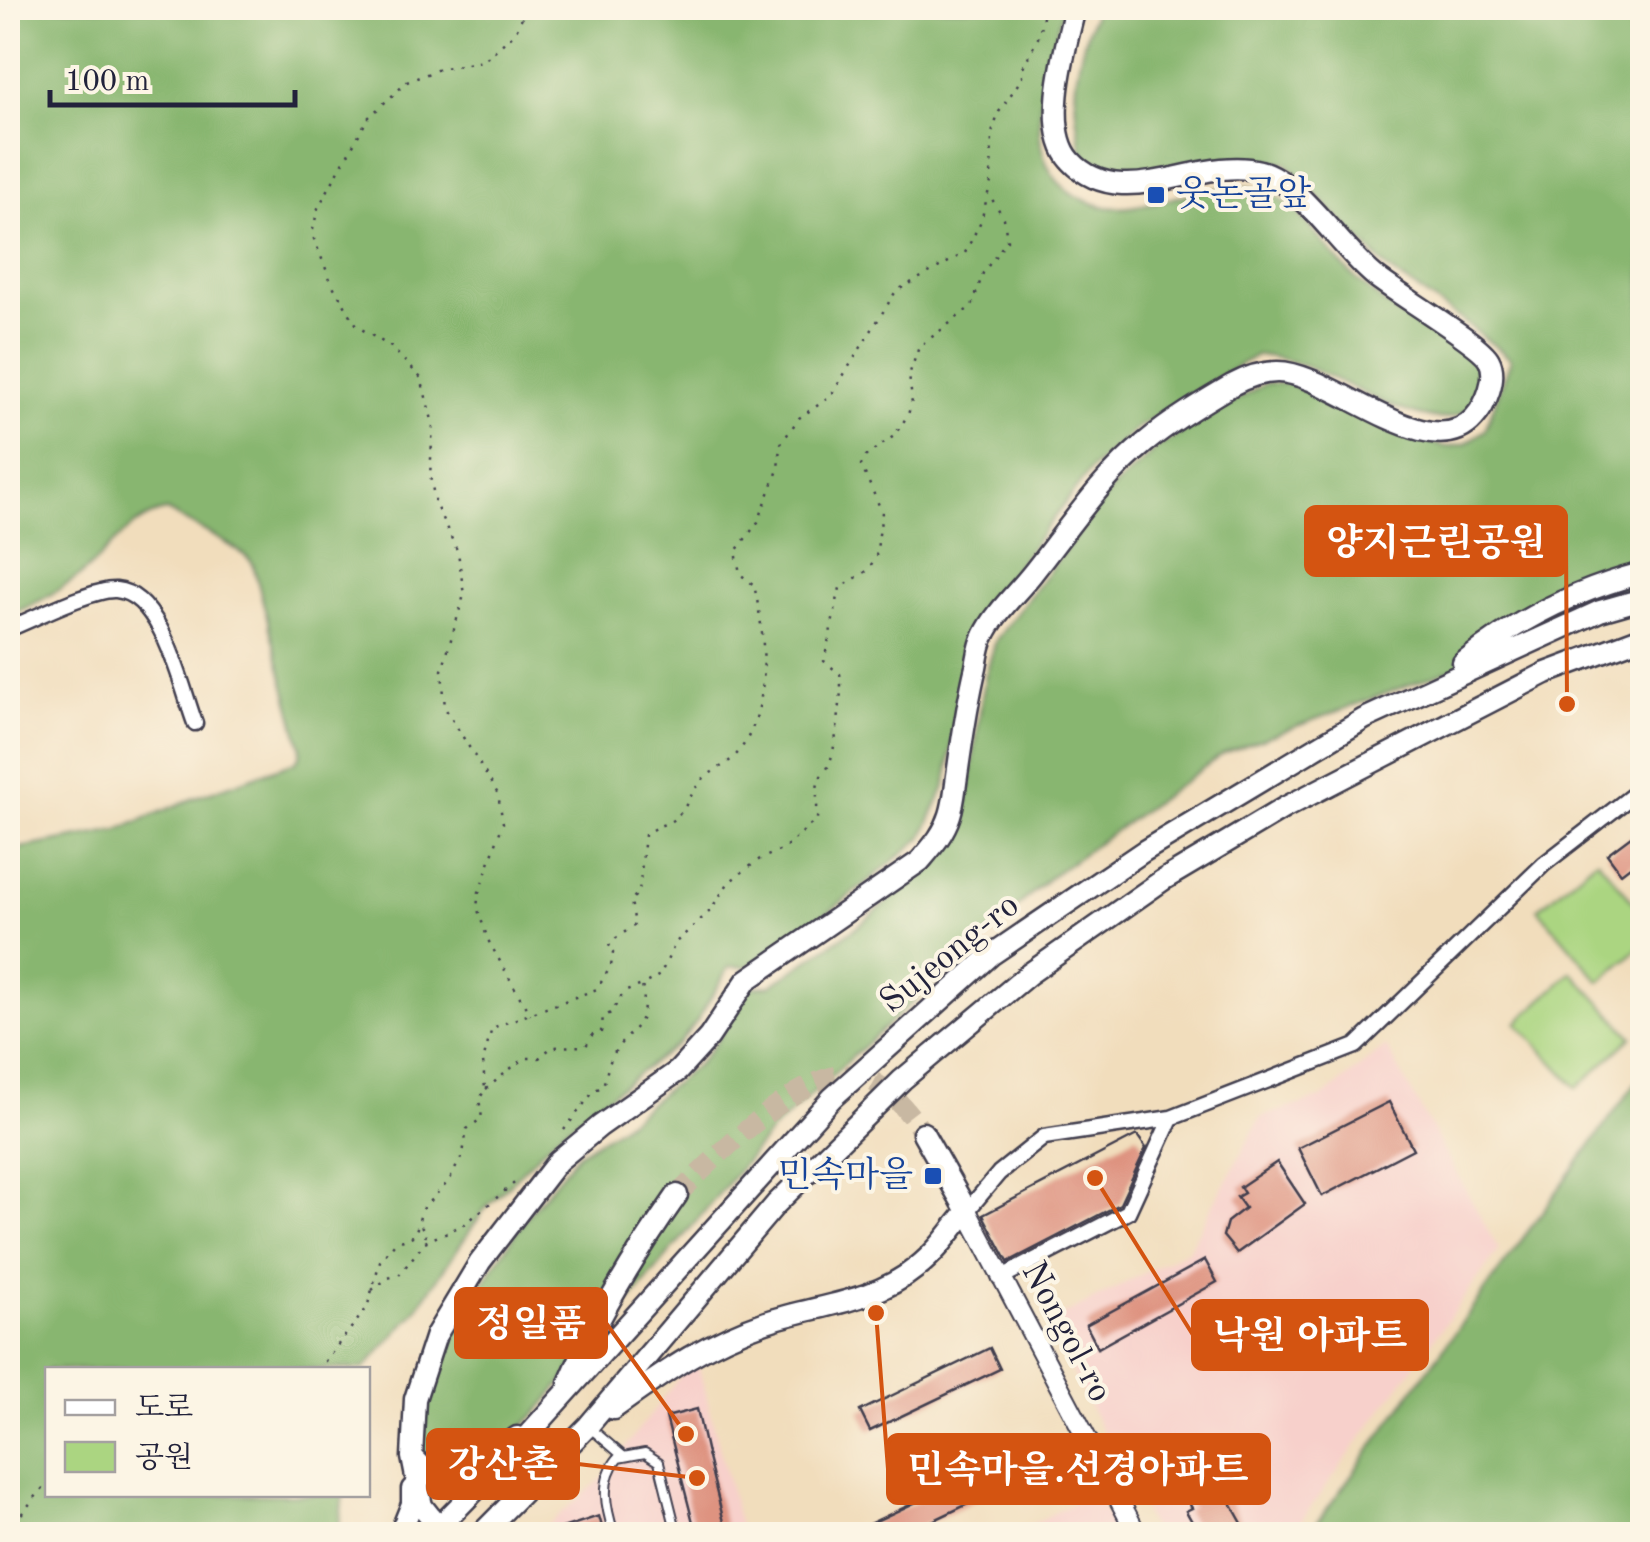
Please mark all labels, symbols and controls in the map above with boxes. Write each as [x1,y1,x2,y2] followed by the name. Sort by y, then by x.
[50,45,295,107] scale bar
[65,67,149,97] text: 100 m
[1176,175,1311,213] place label: 웃논골앞
[1145,184,1167,206] marker: 웃논골앞
[1306,507,1566,575] callout: 양지근린공원
[1326,522,1546,564] text: 양지근린공원
[874,888,1026,1020] street label: Sujeong-ro
[778,1156,913,1194] place label: 민속마을
[922,1165,944,1187] marker: 민속마을
[1014,1256,1118,1408] street label: Nongol-ro
[456,1289,606,1357] callout: 정일품
[1193,1301,1427,1369] callout: 낙원 아파트
[476,1303,586,1345] text: 정일품
[1213,1315,1407,1357] text: 낙원 아파트
[45,1367,370,1497] legend
[135,1394,193,1424] text: 도로
[428,1430,578,1498] callout: 강산촌
[888,1435,1269,1503] callout: 민속마을.선경아파트
[135,1442,193,1474] text: 공원
[448,1444,558,1486] text: 강산촌
[907,1449,1249,1491] text: 민속마을.선경아파트

